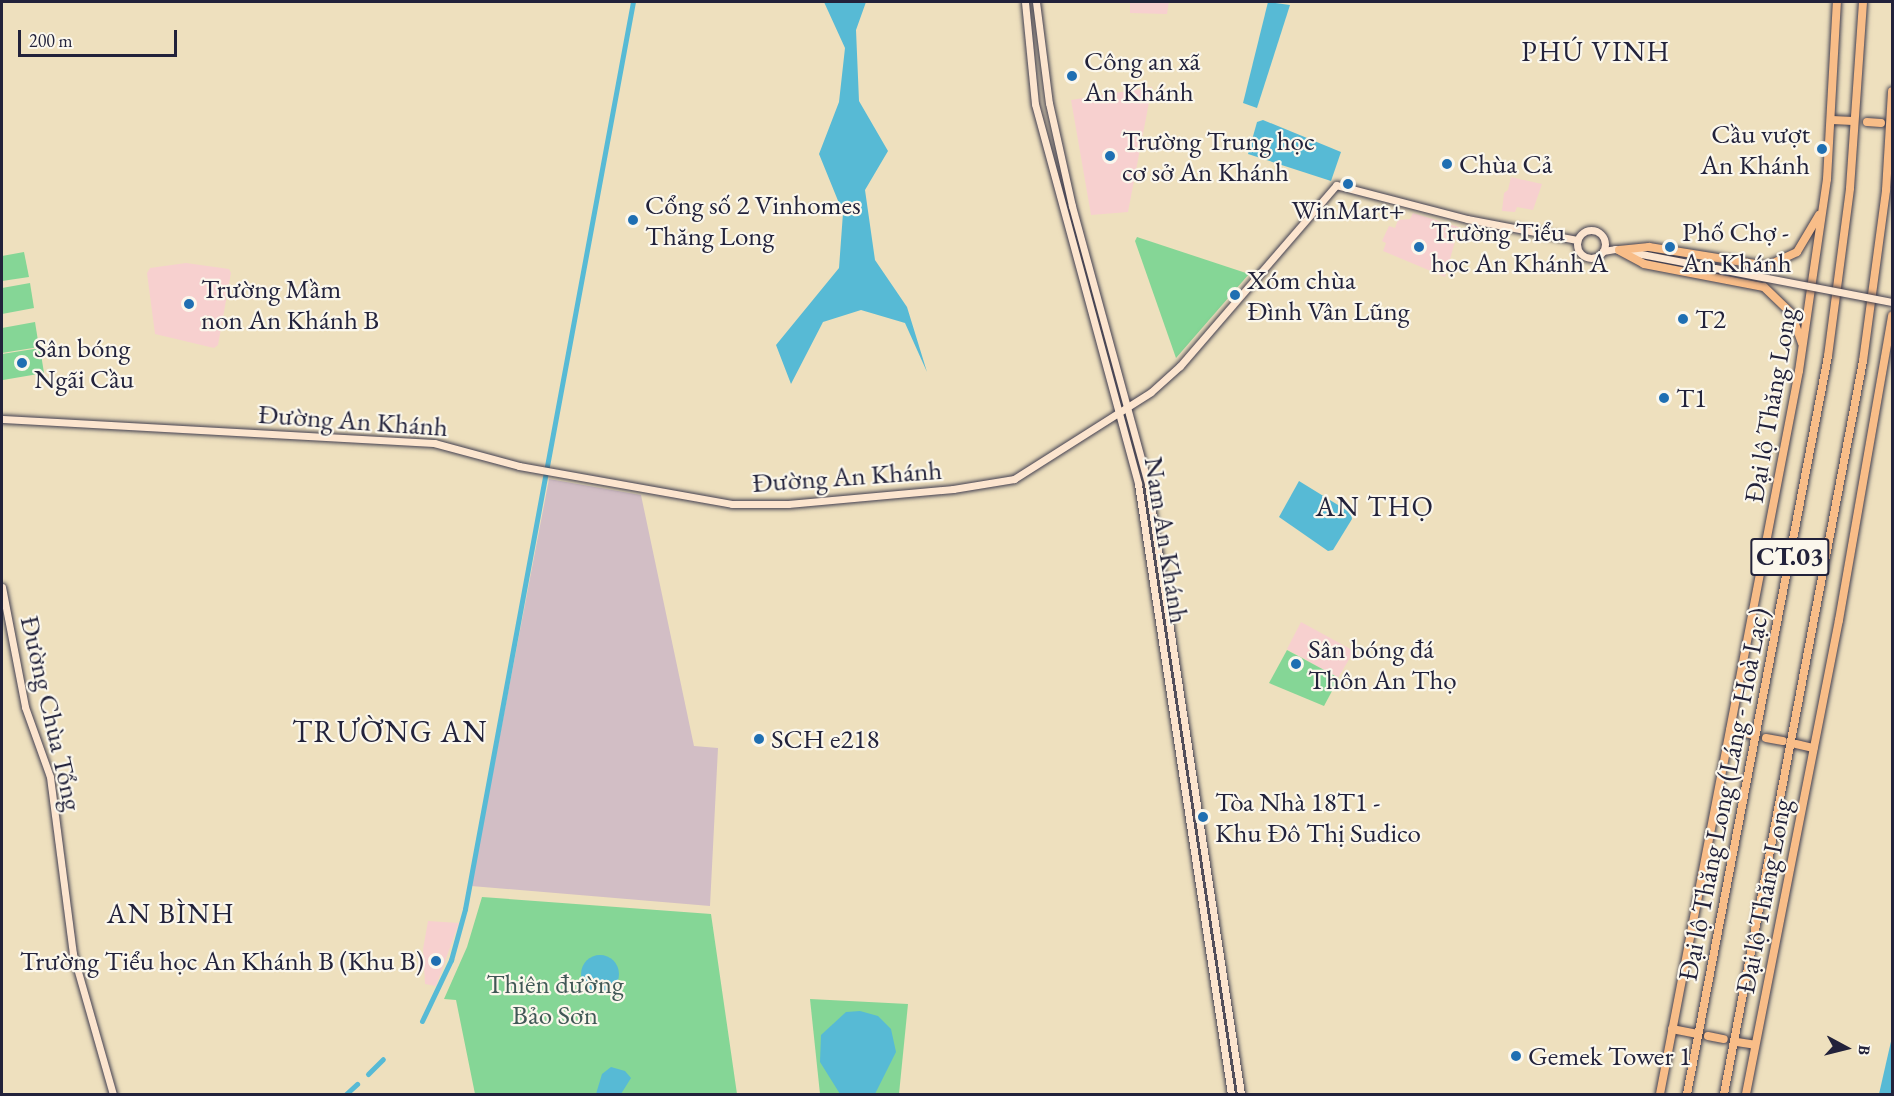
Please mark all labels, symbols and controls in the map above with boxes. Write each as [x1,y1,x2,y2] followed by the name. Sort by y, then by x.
[21,18,180,56] scale bar
[29,29,73,52] text: 200 m
[1521,34,1671,68] district label: PHÚ VINH
[1084,44,1200,107] place label: Công an xã An Khánh
[1065,69,1079,83] marker: Công an xã An Khánh
[1700,117,1810,180] place label: Cầu vượt An Khánh
[1122,124,1315,187] place label: Trường Trung học cơ sở An Khánh
[1815,142,1829,156] marker: Cầu vượt An Khánh
[1459,148,1552,180] place label: Chùa Cả
[1103,149,1117,163] marker: Trường Trung học cơ sở An Khánh
[1440,157,1454,171] marker: Chùa Cả
[1341,177,1355,191] marker: WinMart+
[645,188,861,251] place label: Cổng số 2 Vinhomes Thăng Long
[1291,194,1405,226] place label: WinMart+
[626,213,640,227] marker: Cổng số 2 Vinhomes Thăng Long
[1431,215,1608,278] place label: Trường Tiểu học An Khánh A
[1682,215,1792,278] place label: Phố Chợ - An Khánh
[1412,240,1426,254] marker: Trường Tiểu học An Khánh A
[1663,240,1677,254] marker: Phố Chợ - An Khánh
[1247,263,1409,326] place label: Xóm chùa Đình Vân Lũng
[201,272,379,335] place label: Trường Mầm non An Khánh B
[1228,288,1242,302] marker: Xóm chùa Đình Vân Lũng
[182,297,196,311] marker: Trường Mầm non An Khánh B
[1695,303,1726,335] place label: T2
[1737,305,1803,505] street label: Đại lộ Thăng Long
[1676,312,1690,326] marker: T2
[34,331,134,394] place label: Sân bóng Ngãi Cầu
[15,356,29,370] marker: Sân bóng Ngãi Cầu
[1676,382,1707,414] place label: T1
[1657,391,1671,405] marker: T1
[257,397,449,443] street label: Đường An Khánh
[751,453,943,499] street label: Đường An Khánh
[1138,454,1196,626] street label: Nam An Khánh
[1316,489,1434,523] district label: AN THỌ
[1750,534,1830,580] road number: CT.03
[1671,605,1775,983] street label: Đại lộ Thăng Long (Láng - Hoà Lạc)
[14,613,90,813] street label: Đường Chùa Tổng
[1308,632,1457,695] place label: Sân bóng đá Thôn An Thọ
[1289,657,1303,671] marker: Sân bóng đá Thôn An Thọ
[292,714,488,750] district label: TRƯỜNG AN
[771,723,879,755] place label: SCH e218
[752,732,766,746] marker: SCH e218
[1215,785,1421,848] place label: Tòa Nhà 18T1 - Khu Đô Thị Sudico
[1728,796,1798,996] street label: Đại lộ Thăng Long
[1196,810,1210,824] marker: Tòa Nhà 18T1 - Khu Đô Thị Sudico
[107,896,235,930] district label: AN BÌNH
[20,945,424,977] place label: Trường Tiểu học An Khánh B (Khu B)
[429,954,443,968] marker: Trường Tiểu học An Khánh B (Khu B)
[486,967,624,1030] park label: Thiên đường Bảo Sơn
[1816,1018,1876,1078] north arrow
[1528,1040,1692,1072] place label: Gemek Tower 1
[1853,1044,1875,1057] text: B
[1509,1049,1523,1063] marker: Gemek Tower 1

